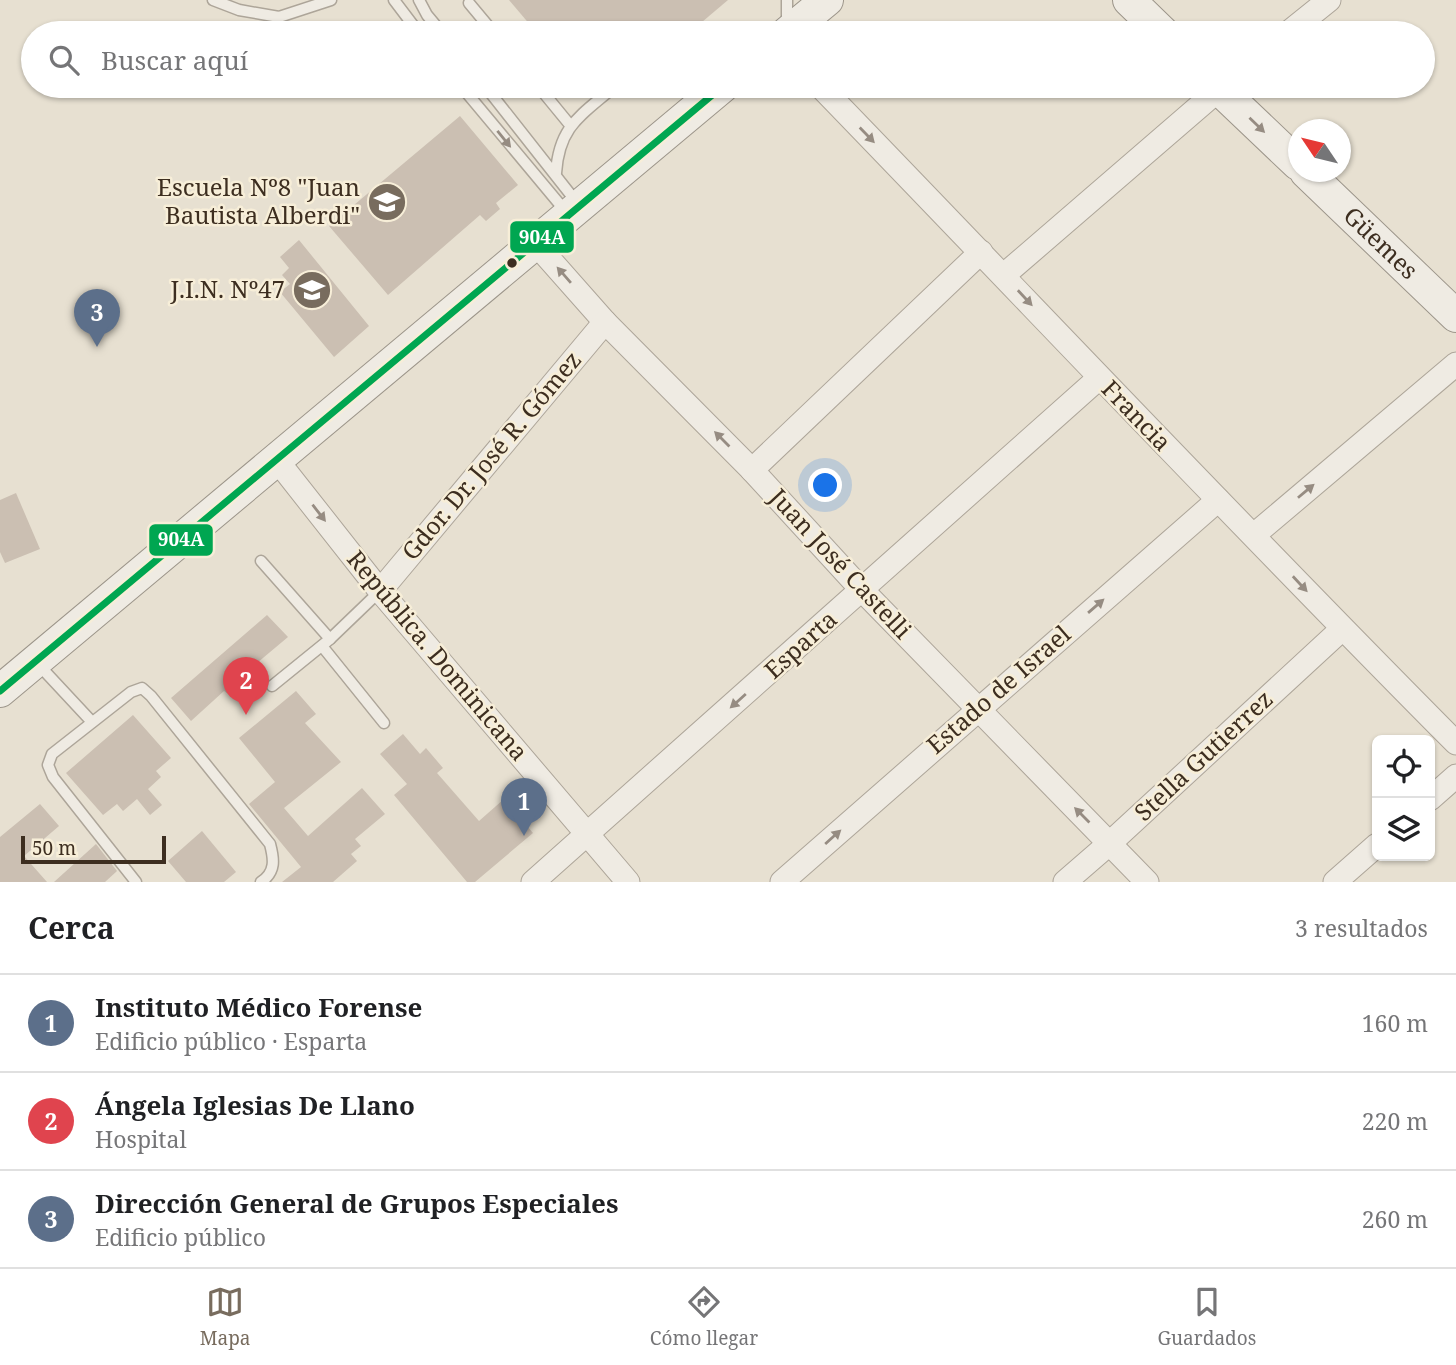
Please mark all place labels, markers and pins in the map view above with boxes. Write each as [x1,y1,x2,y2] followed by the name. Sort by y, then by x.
[157,170,360,231] place label: Escuela Nº8 "Juan Bautista Alberdi"
[366,181,408,223] school or university icon: Escuela Nº8 "Juan Bautista Alberdi"
[505,256,519,270] unlabelled marker
[291,269,333,311] school or university icon: J.I.N. Nº47
[169,272,285,305] place label: J.I.N. Nº47
[74,289,120,347] pin: 3
[223,657,269,715] pin: 2
[501,778,547,836] pin: 1

